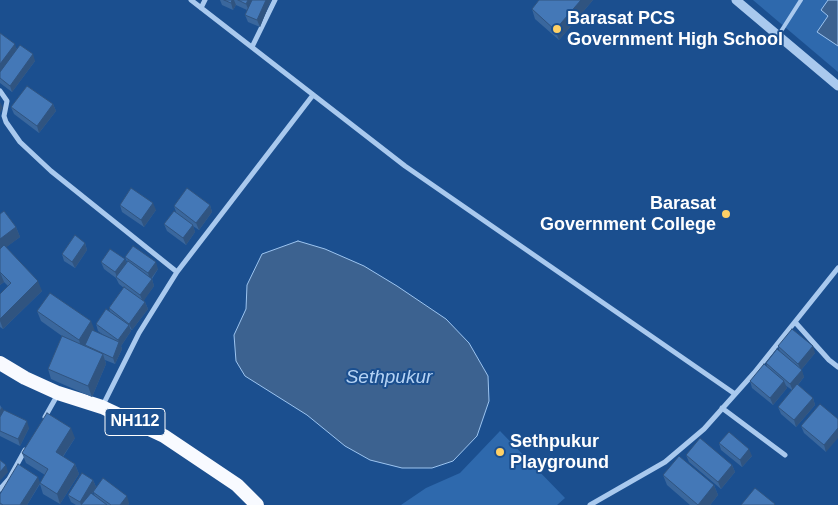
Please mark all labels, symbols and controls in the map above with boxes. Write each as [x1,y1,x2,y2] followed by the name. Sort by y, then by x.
[567,8,783,50] place label: Barasat PCS Government High School
[551,23,563,35] marker: Barasat PCS Government High School
[540,193,716,235] place label: Barasat Government College
[720,208,732,220] marker: Barasat Government College
[346,367,432,389] water label: Sethpukur
[105,408,165,436] road number: NH112
[510,431,609,474] place label: Sethpukur Playground
[494,446,506,458] marker: Sethpukur Playground

